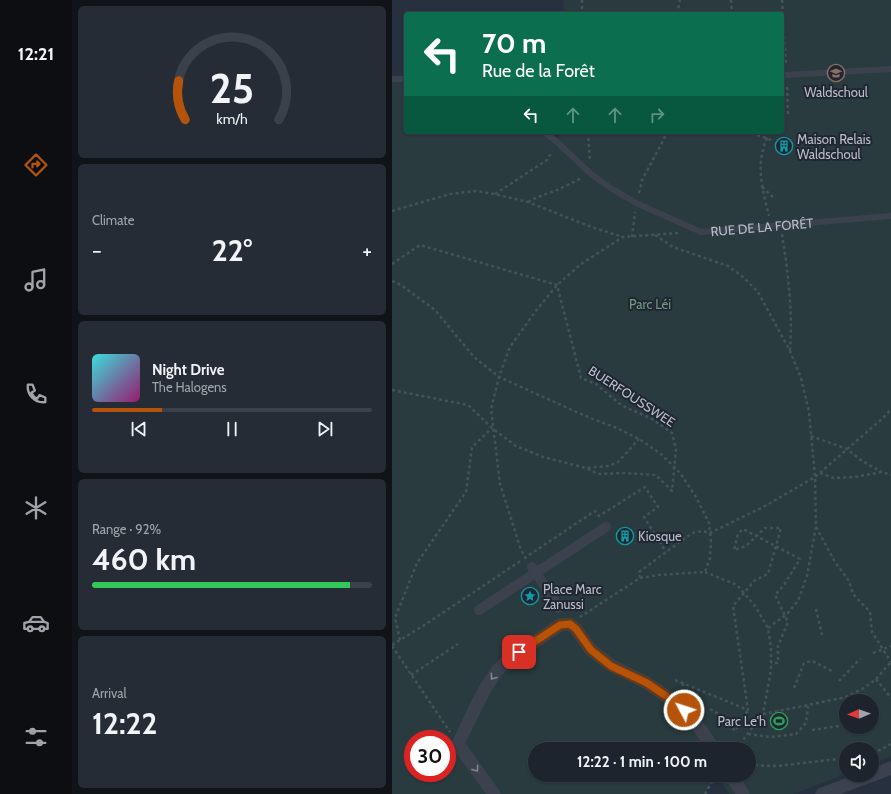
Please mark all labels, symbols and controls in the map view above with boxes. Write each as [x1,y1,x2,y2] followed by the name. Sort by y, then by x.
[482,26,546,60] text: 70 m
[416,28,468,80] icon: left
[18,43,54,65] text: 12:21
[482,60,595,82] text: Rue de la Forêt
[210,63,254,113] text: 25
[826,63,846,83] school or university icon: Waldschoul
[804,84,868,100] place label: Waldschoul
[520,104,542,126] icon: left
[562,104,584,126] icon: ahead
[604,104,626,126] icon: ahead
[646,104,668,126] icon: right
[216,109,248,127] text: km/h
[797,131,872,162] place label: Maison Relais Waldschoul
[774,136,794,156] building icon: Maison Relais Waldschoul
[22,151,50,179] icon: directions
[92,212,134,228] text: Climate
[710,215,814,239] street label: RUE DE LA FORÊT
[212,232,252,269] text: 22°
[92,237,102,264] text: −
[362,237,372,264] text: +
[22,266,50,294] icon: music
[629,296,671,312] park label: Parc Léi
[152,361,225,379] text: Night Drive
[586,362,678,430] street label: BUERFOUSSWEE
[152,379,227,395] text: The Halogens
[22,380,50,408] icon: phone
[128,418,150,440] icon: previous
[221,418,243,440] icon: pause
[314,418,336,440] icon: next
[22,494,50,522] icon: climate
[92,521,161,537] text: Range · 92%
[615,526,635,546] building icon: Kiosque
[638,528,682,544] place label: Kiosque
[92,541,196,578] text: 460 km
[543,581,602,612] place label: Place Marc Zanussi
[520,586,540,606] place icon: Place Marc Zanussi
[22,609,50,637] icon: car
[502,635,536,669] pin
[508,641,530,663] icon: arrive
[491,673,498,680] one-way arrow
[92,685,127,701] text: Arrival
[663,689,705,731] position arrow
[839,694,879,734] north arrow
[839,694,879,782] map controls
[92,705,157,742] text: 12:22
[769,711,789,731] sports icon: Parc Le'h
[718,713,766,729] place label: Parc Le'h
[22,723,50,751] icon: filters
[404,730,456,782] speed limit sign: 30
[839,742,879,782] button: sound
[577,753,707,771] text: 12:22 · 1 min · 100 m
[471,764,478,771] one-way arrow

